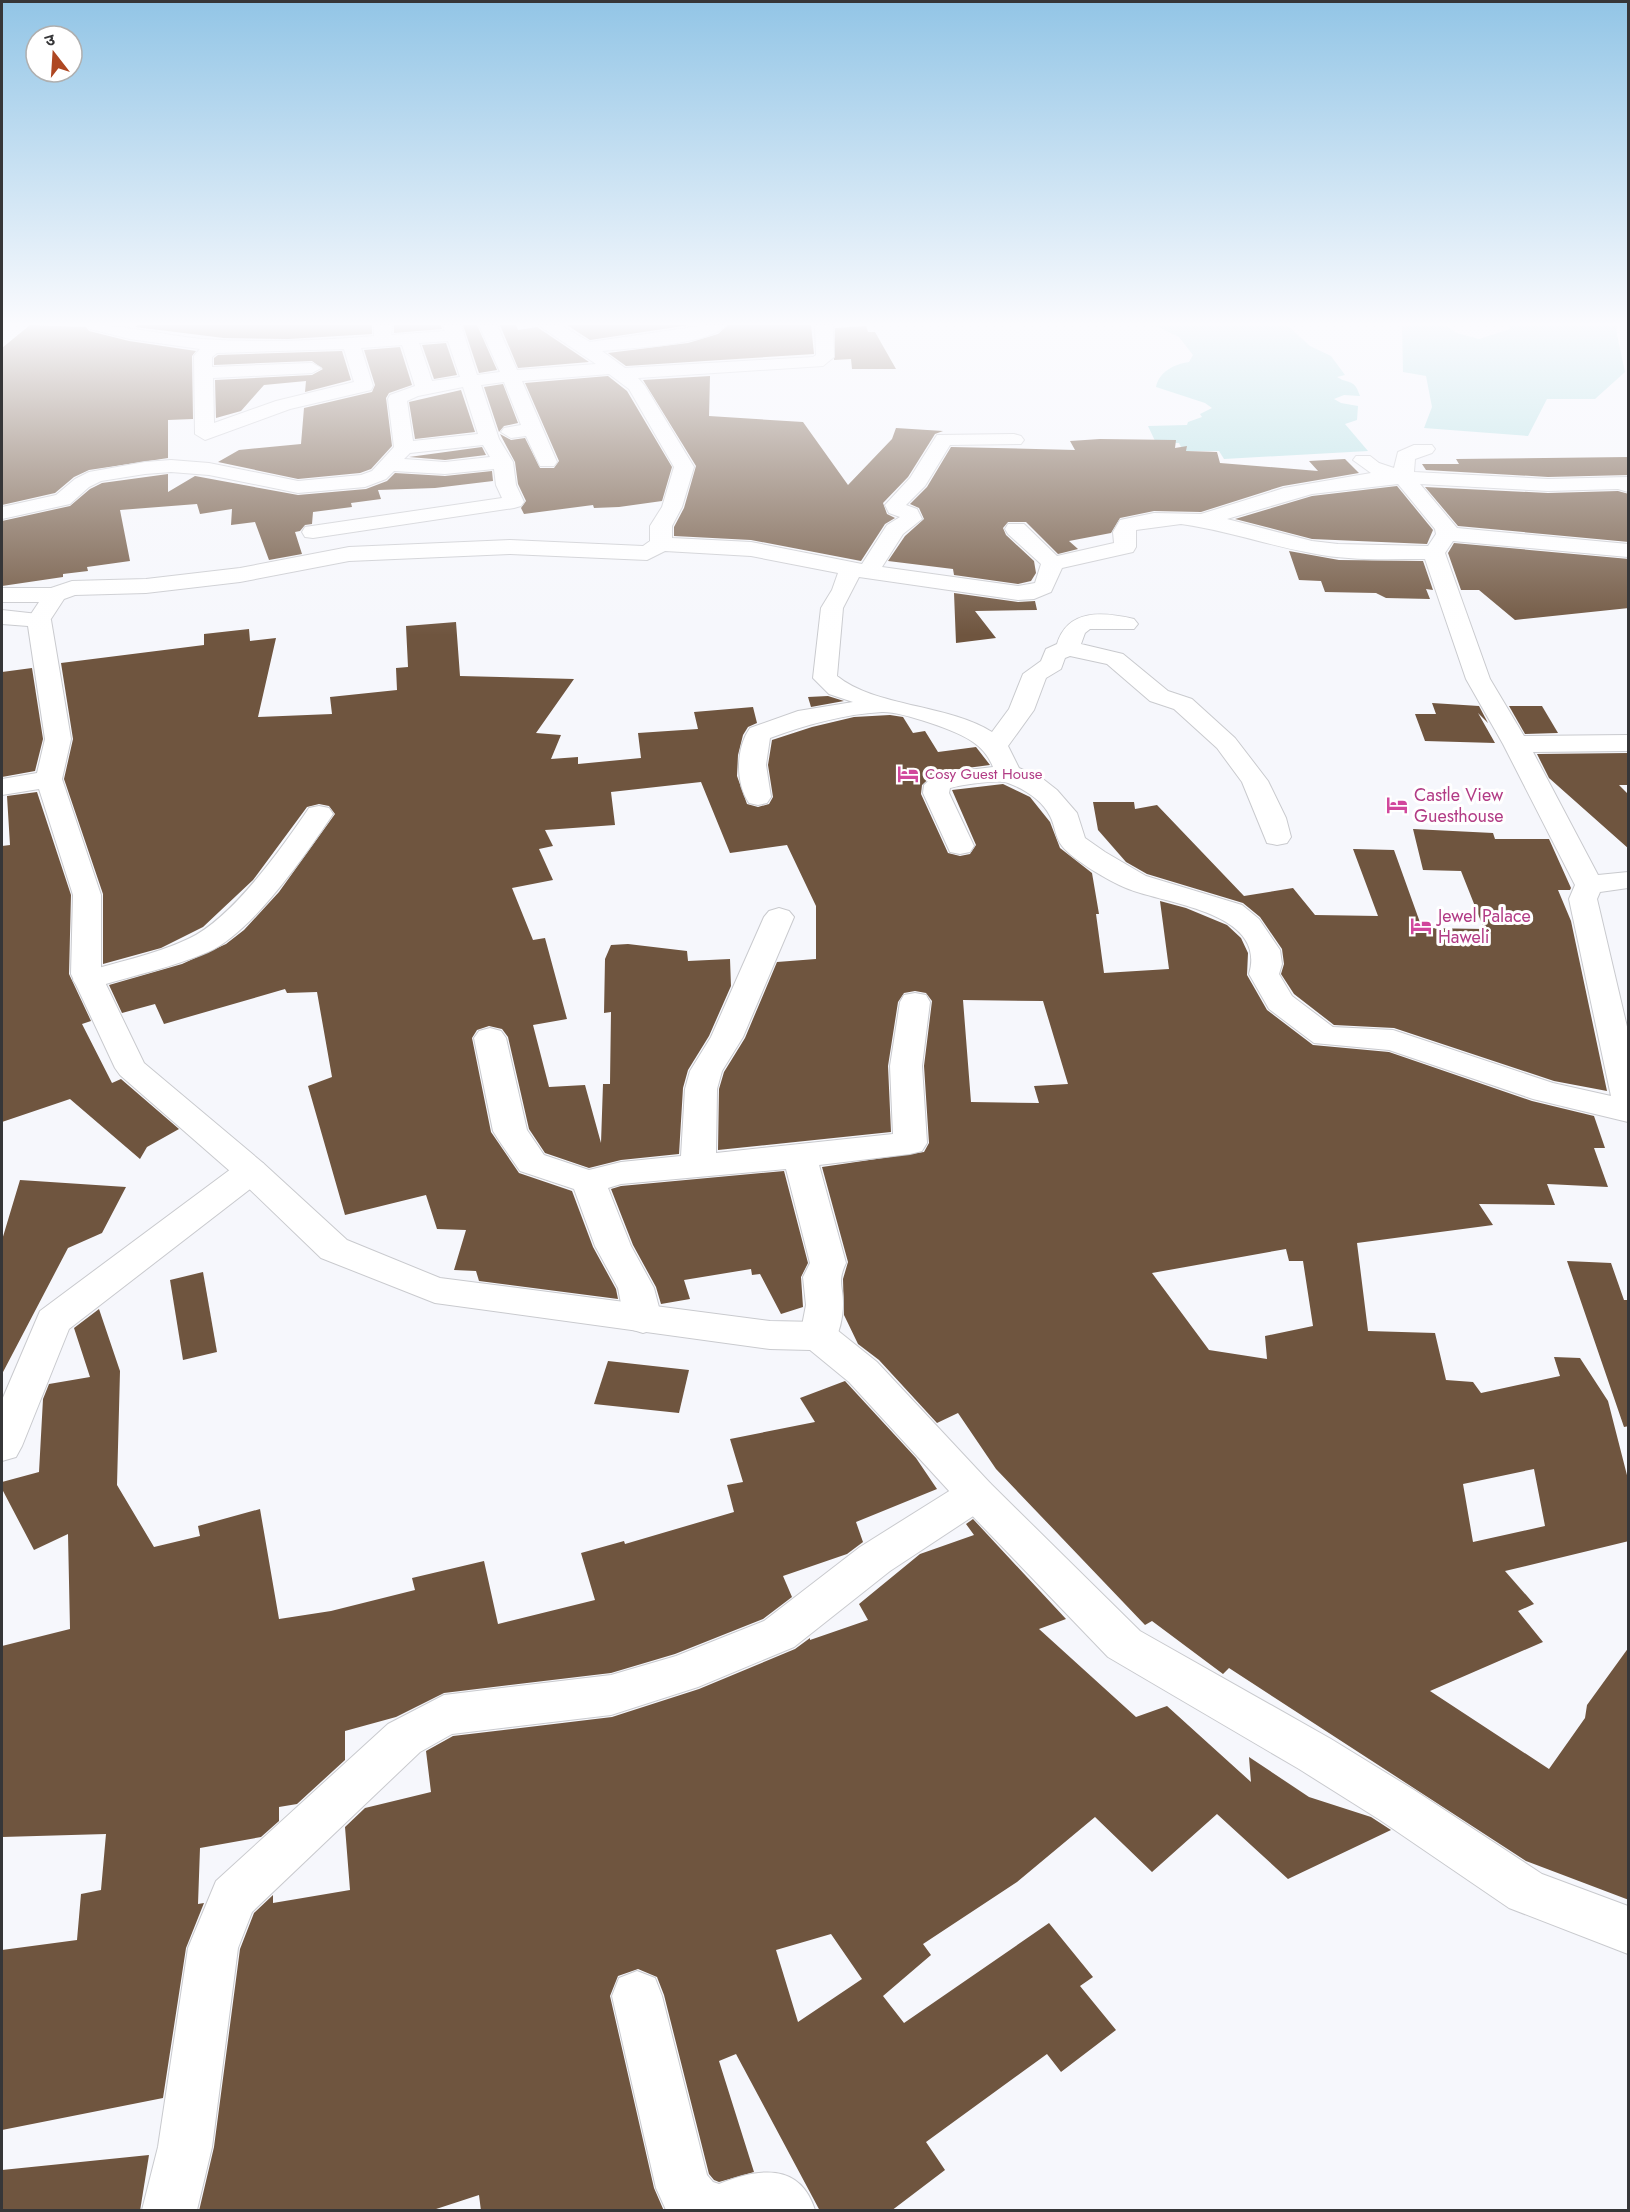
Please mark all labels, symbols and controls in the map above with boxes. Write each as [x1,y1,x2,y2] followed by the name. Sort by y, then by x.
[24,24,84,84] north arrow
[42,28,58,53] text: उ
[896,762,920,786] hotel icon: Cosy Guest House
[925,763,1043,785] place label: Cosy Guest House
[1414,782,1504,829] place label: Castle View Guesthouse
[1385,793,1409,817] hotel icon: Castle View Guesthouse
[1436,903,1531,950] place label: Jewel Palace Haweli
[1409,914,1433,938] hotel icon: Jewel Palace Haweli

